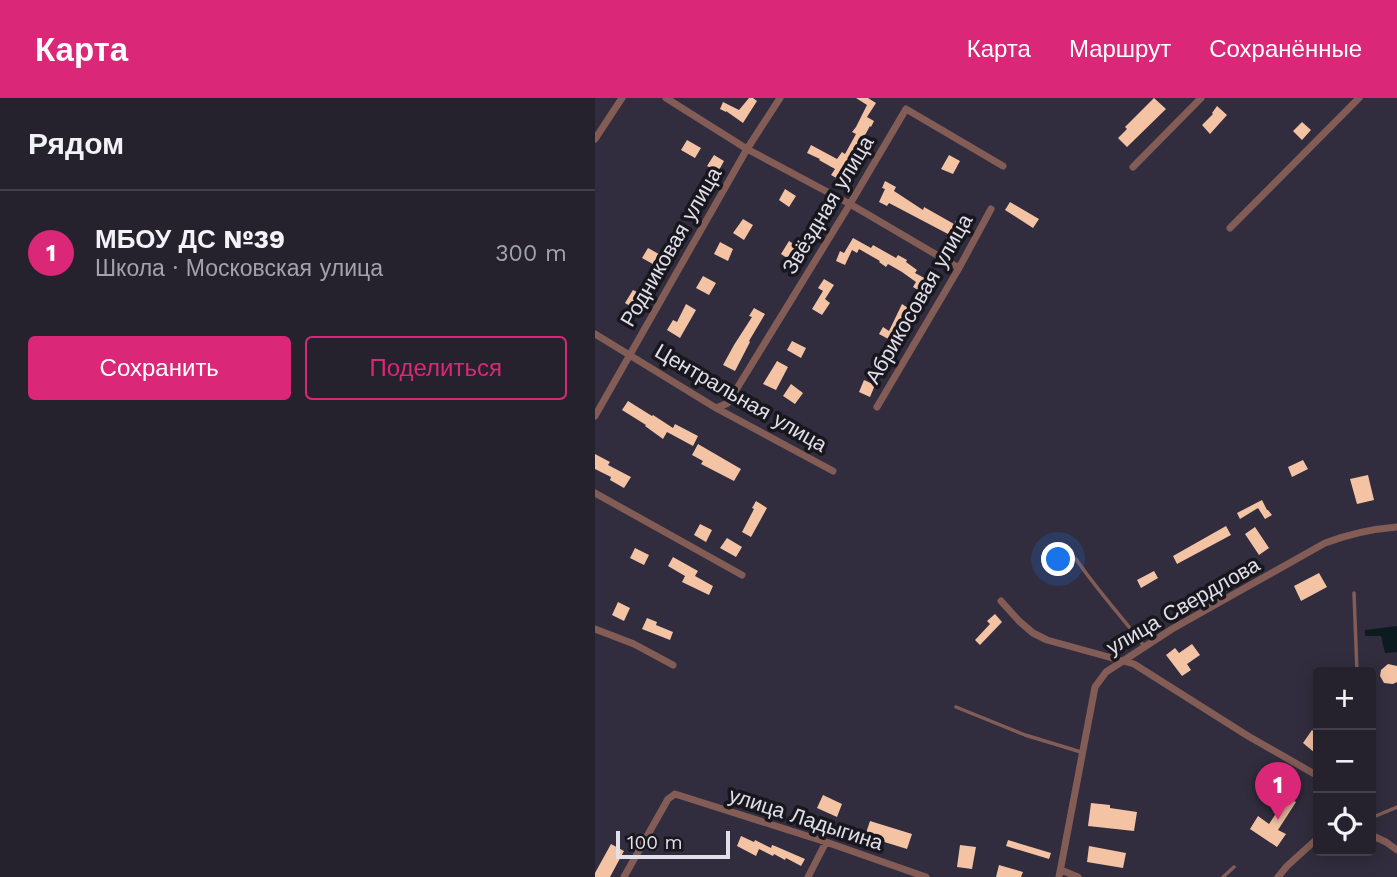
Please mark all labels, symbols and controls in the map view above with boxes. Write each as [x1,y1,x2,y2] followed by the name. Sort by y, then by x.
[35,30,128,69] text: Карта
[967,35,1031,63] text: Карта
[1069,35,1171,63] text: Маршрут
[1209,35,1362,63] text: Сохранённые
[28,126,124,161] text: Рядом
[777,131,879,278] street label: Звёздная улица
[615,162,727,331] street label: Родниковая улица
[860,209,978,388] street label: Абрикосовая улица
[95,224,285,254] text: МБОУ ДС №39
[46,240,56,267] text: 1
[495,240,567,267] text: 300 m
[95,255,383,282] text: Школа · Московская улица
[28,336,291,400] button: Сохранить
[305,336,567,400] button: Поделиться
[651,338,832,457] street label: Центральная улица
[1041,542,1075,576] your location
[1102,551,1264,660] street label: улица Свердлова
[1313,667,1376,856] map controls
[1313,667,1376,730] button: +
[1313,730,1376,793] button: −
[1255,762,1301,820] pin: 1
[726,782,887,855] street label: улица Ладыгина
[1313,793,1376,856] button: locate
[616,828,730,860] scale bar
[627,831,683,854] text: 100 m

